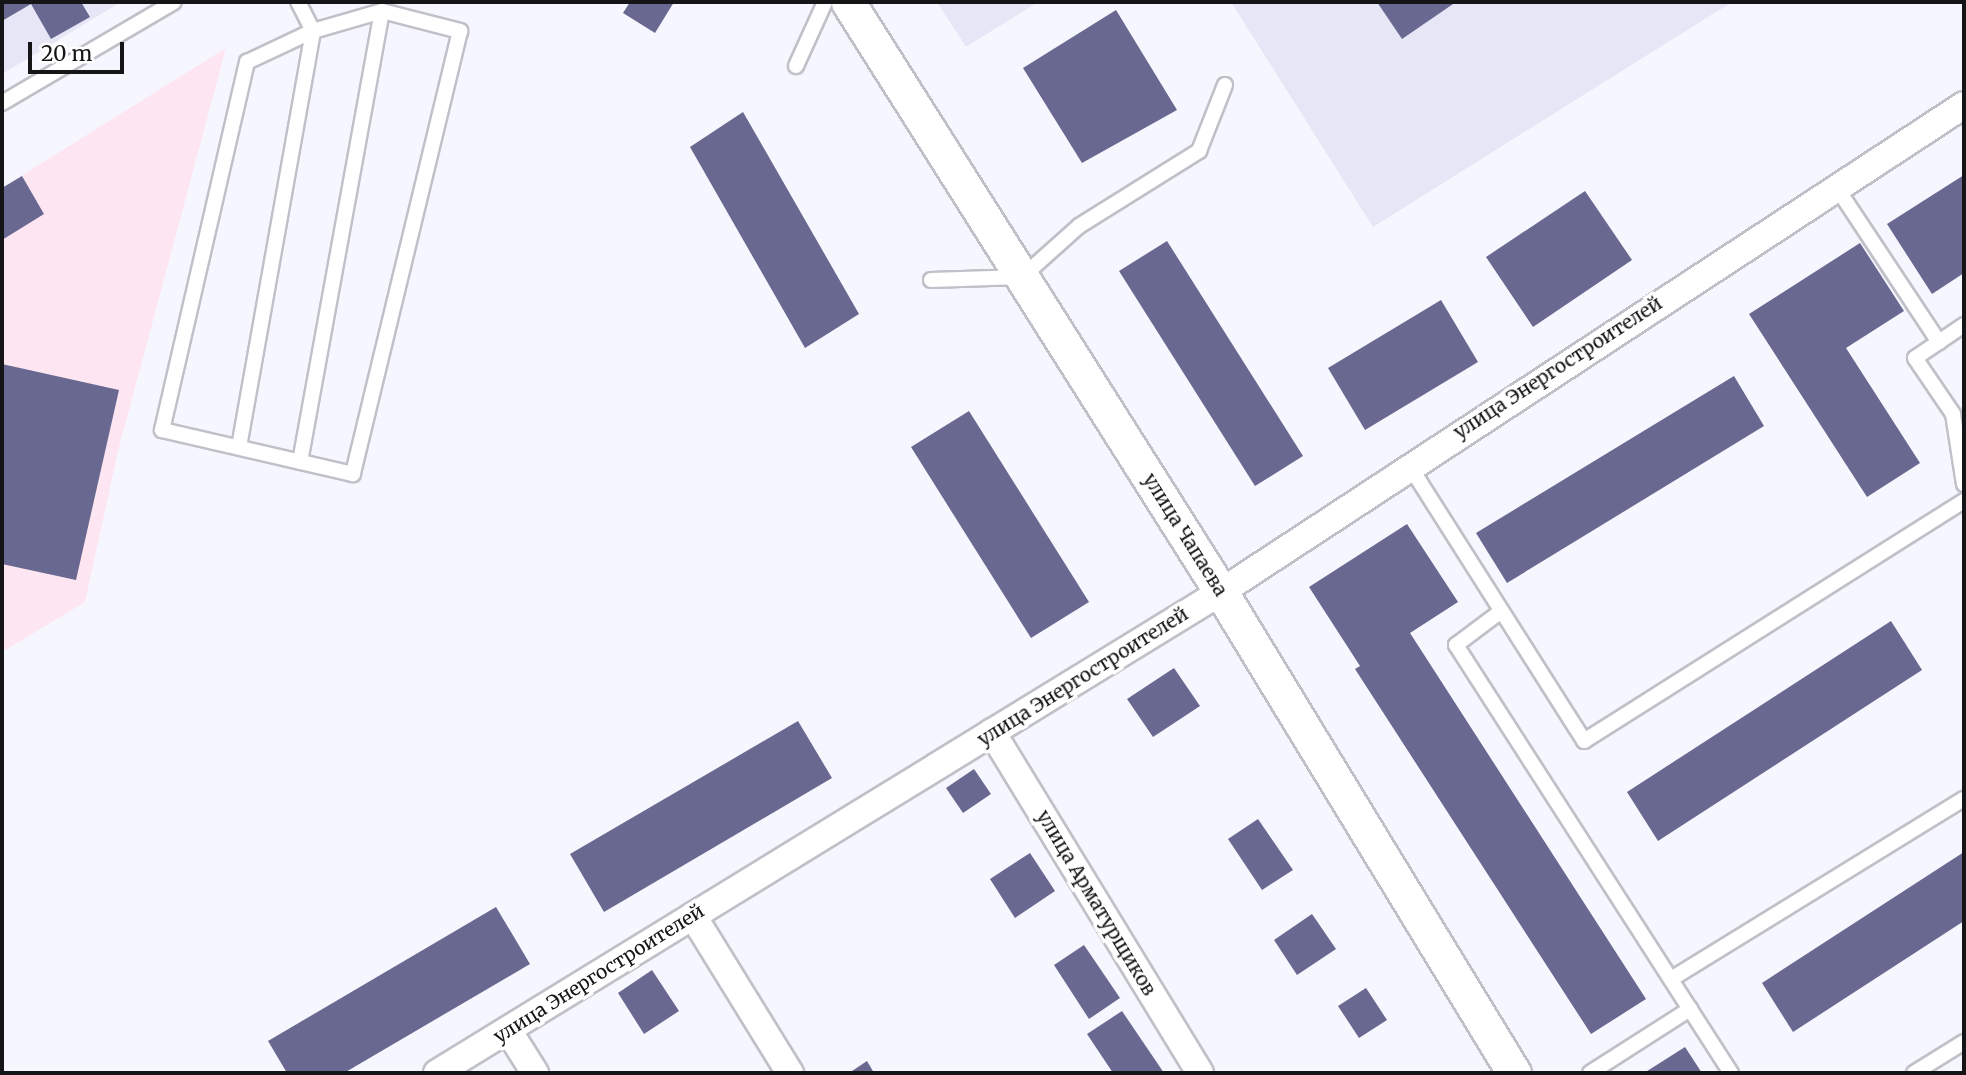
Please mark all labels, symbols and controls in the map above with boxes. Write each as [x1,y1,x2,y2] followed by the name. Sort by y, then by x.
[32,28,128,72] scale bar
[41,40,92,67] text: 20 m
[1450,292,1666,444] street label: улица Энергостроителей
[1138,469,1232,601] street label: улица Чапаева
[974,603,1192,751] street label: улица Энергостроителей
[1032,806,1160,1000] street label: улица Арматурщиков
[490,900,708,1048] street label: улица Энергостроителей

